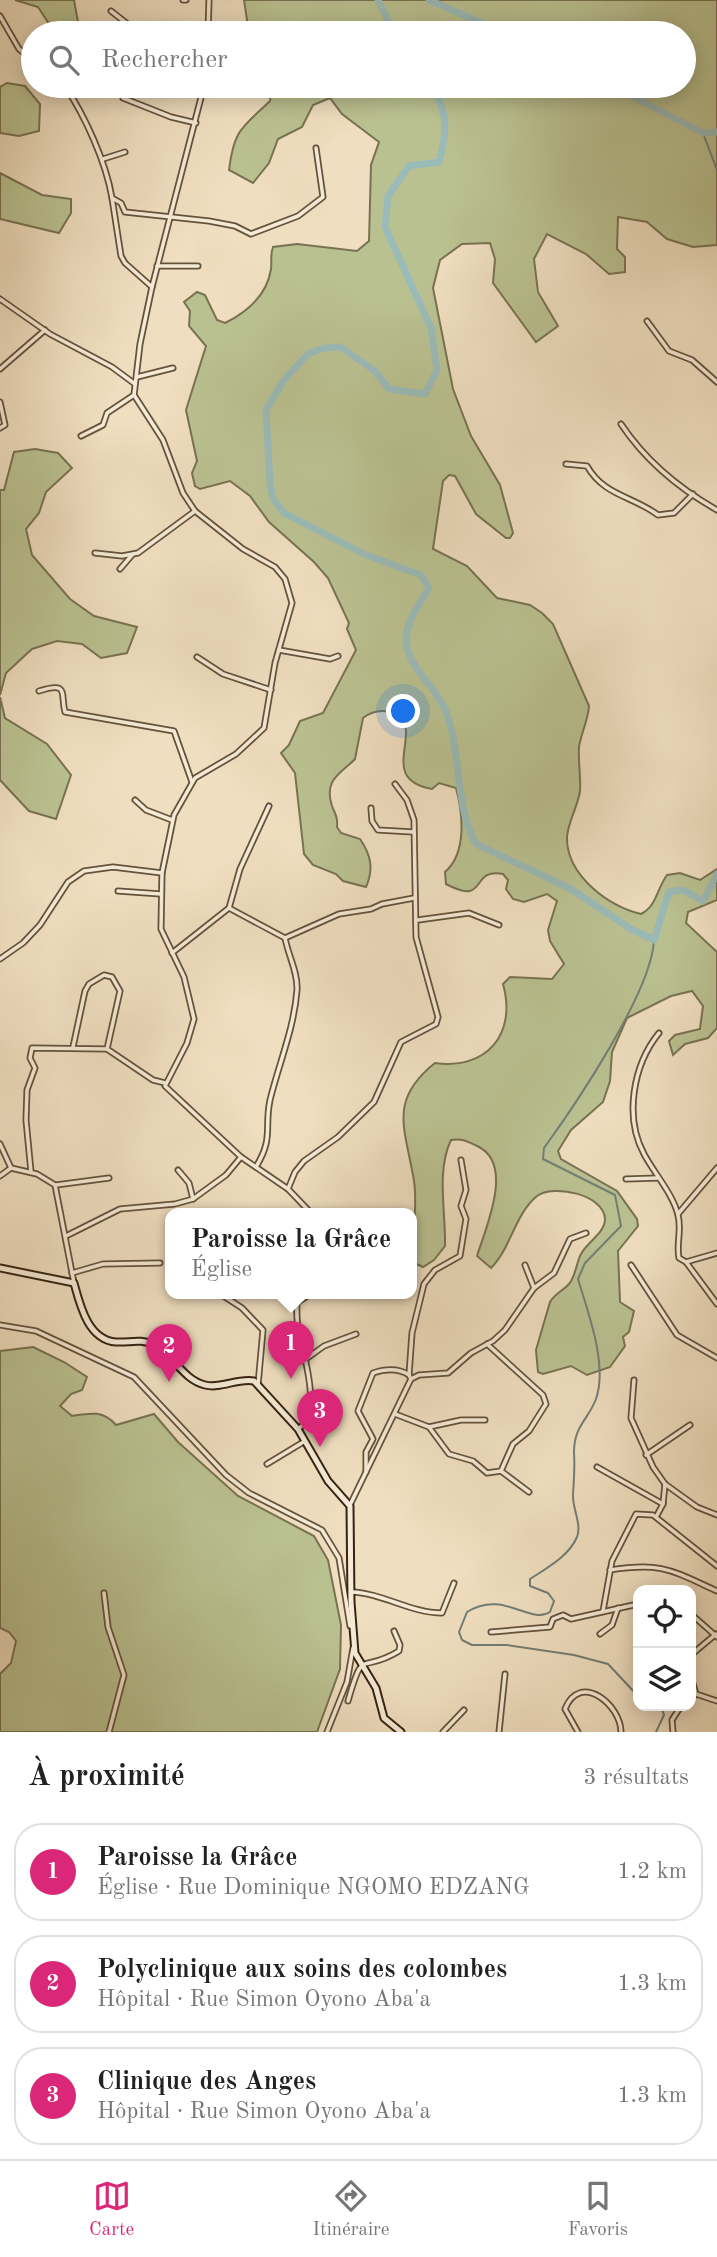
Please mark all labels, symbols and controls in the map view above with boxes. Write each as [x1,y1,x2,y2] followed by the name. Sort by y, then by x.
[21,21,696,98] search box
[45,41,83,79] icon: search
[101,47,228,73] text: Rechercher
[386,694,420,728] your location
[165,1208,417,1299] popup
[191,1227,391,1253] text: Paroisse la Grâce
[191,1258,252,1281] text: Église
[268,1321,314,1379] pin: 1
[146,1324,192,1382] pin: 2
[297,1389,343,1447] pin: 3
[633,1585,696,1711] map controls
[633,1585,696,1648] button: locate
[633,1648,696,1711] button: layers
[28,1762,185,1792] text: À proximité
[583,1766,689,1789] text: 3 résultats
[97,1845,297,1871] text: Paroisse la Grâce
[46,1860,60,1883] text: 1
[617,1860,687,1883] text: 1.2 km
[97,1876,530,1899] text: Église · Rue Dominique NGOMO EDZANG
[97,1957,507,1983] text: Polyclinique aux soins des colombes
[46,1972,60,1995] text: 2
[617,1972,687,1995] text: 1.3 km
[97,1988,431,2011] text: Hôpital · Rue Simon Oyono Aba'a
[97,2069,316,2095] text: Clinique des Anges
[46,2084,60,2107] text: 3
[617,2084,687,2107] text: 1.3 km
[97,2100,431,2123] text: Hôpital · Rue Simon Oyono Aba'a
[89,2177,134,2242] tab: Carte
[313,2177,390,2242] tab: Itinéraire
[568,2177,628,2242] tab: Favoris

